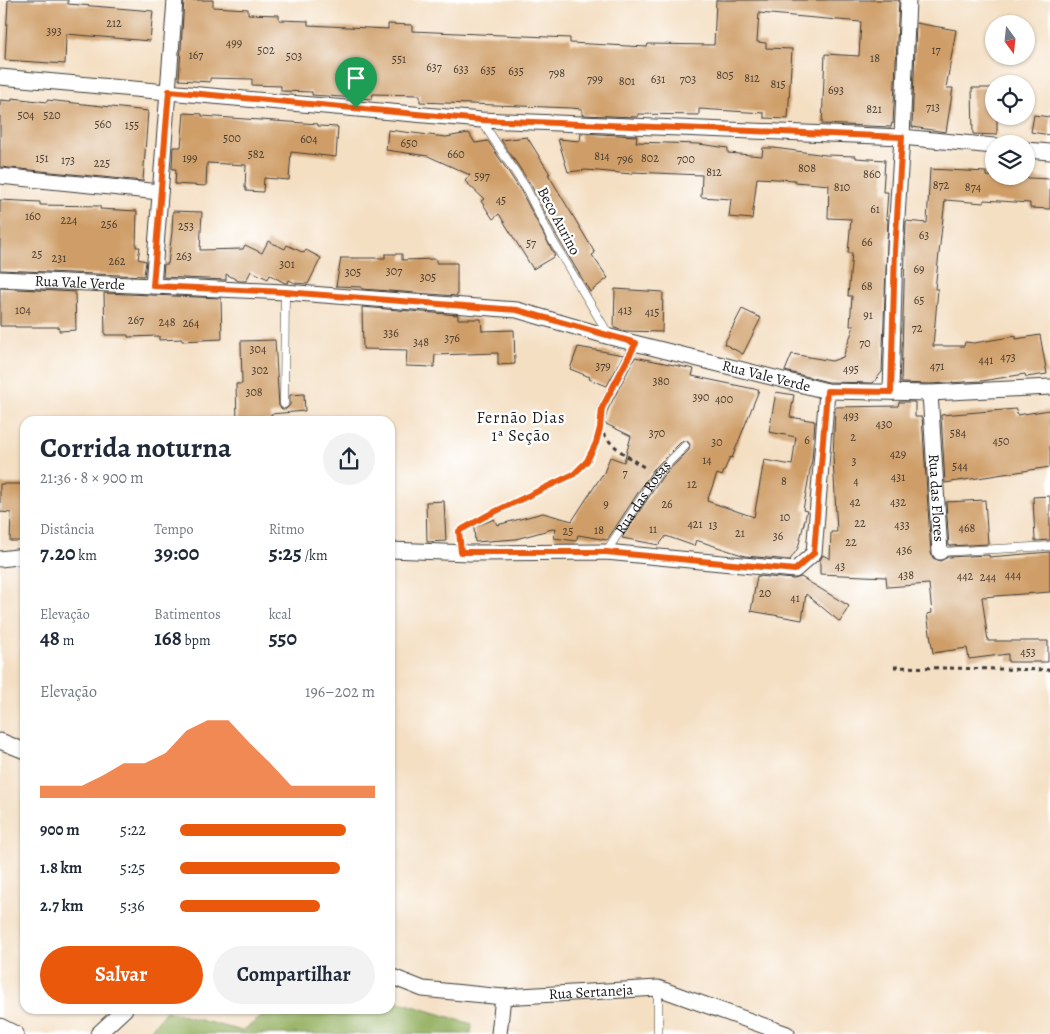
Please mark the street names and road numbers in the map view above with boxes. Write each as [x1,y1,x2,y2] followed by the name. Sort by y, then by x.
[533,183,585,259] street label: Beco Aurino
[34,271,126,295] street label: Rua Vale Verde
[720,355,813,397] street label: Rua Vale Verde
[924,453,949,542] street label: Rua das Flores
[610,456,675,538] street label: Rua das Rosas
[548,979,634,1004] street label: Rua Sertaneja

